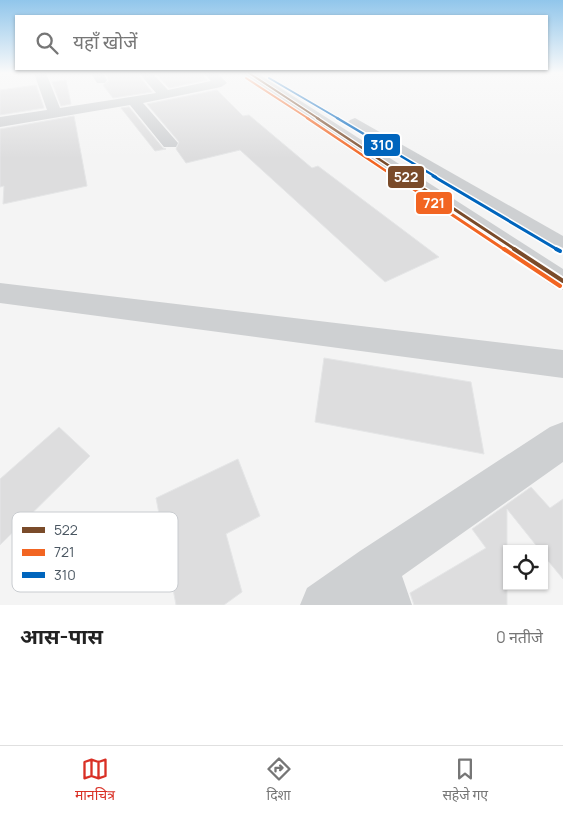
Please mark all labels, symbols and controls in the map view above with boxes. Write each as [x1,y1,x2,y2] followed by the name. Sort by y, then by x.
[15,15,548,70] search box
[33,29,61,57] icon: search
[73,29,137,55] text: यहाँ खोजें
[363,133,401,157] line badge: 310
[370,135,394,154] text: 310
[387,165,425,189] line badge: 522
[394,167,418,186] text: 522
[415,191,453,215] line badge: 721
[423,193,445,212] text: 721
[12,512,178,592] legend
[54,520,78,539] text: 522
[54,542,74,561] text: 721
[503,545,548,590] map controls
[503,545,548,590] button: locate
[54,565,76,584] text: 310
[20,622,103,650] text: आस-पास
[496,626,543,648] text: 0 नतीजे
[75,755,115,806] tab: मानचित्र
[265,755,293,806] tab: दिशा
[442,755,488,806] tab: सहेजे गए

